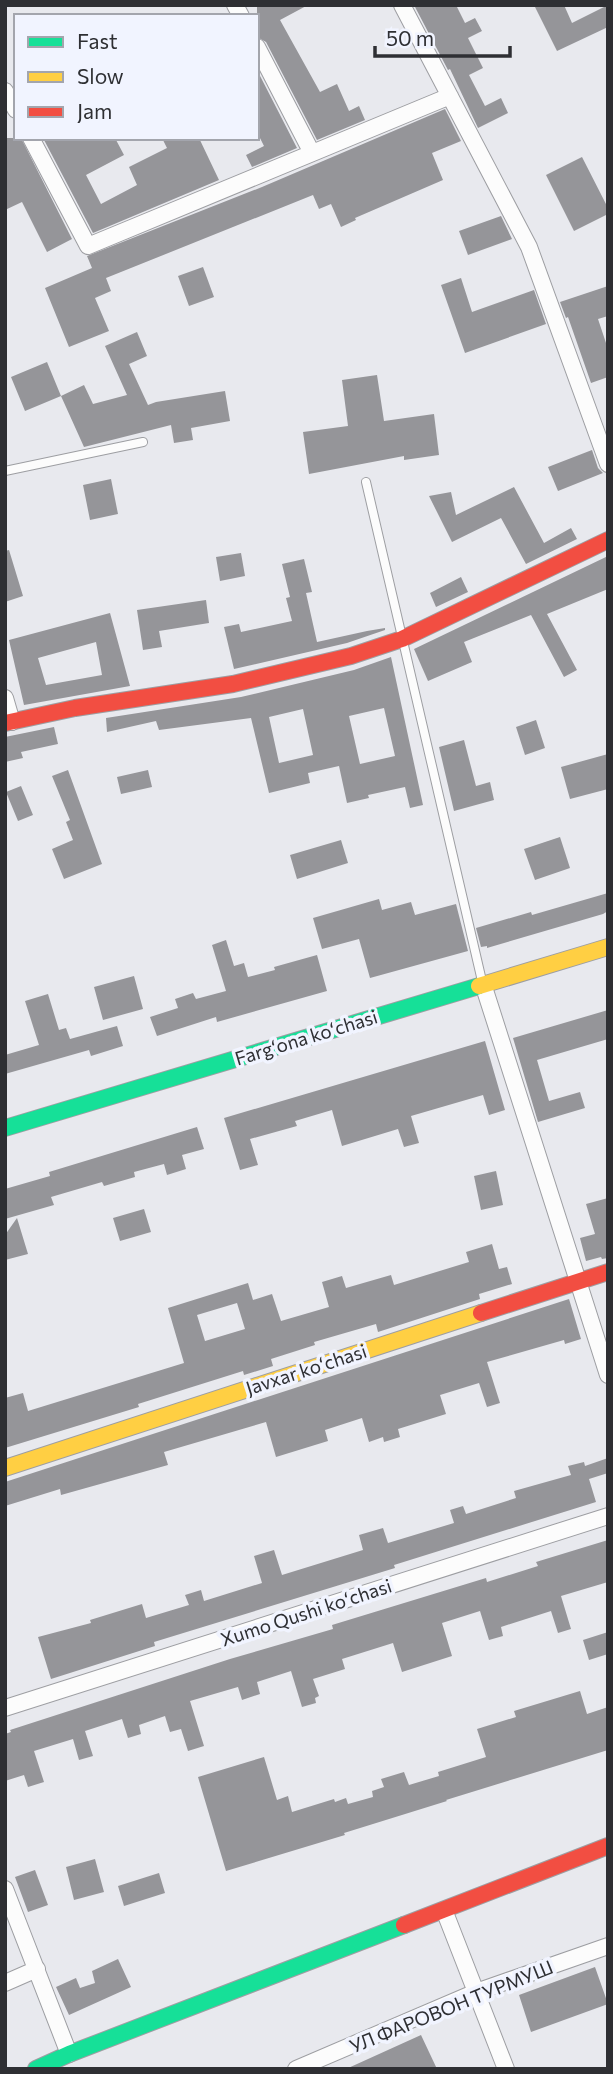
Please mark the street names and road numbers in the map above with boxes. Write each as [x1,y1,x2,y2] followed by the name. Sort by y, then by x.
[232,1004,380,1070] street label: Fargʻona koʻchasi
[243,1339,369,1399] street label: Javxar koʻchasi
[218,1574,394,1650] street label: Xumo Qushi koʻchasi
[346,1955,556,2057] street label: УЛ ФАРОВОН ТУРМУШ

